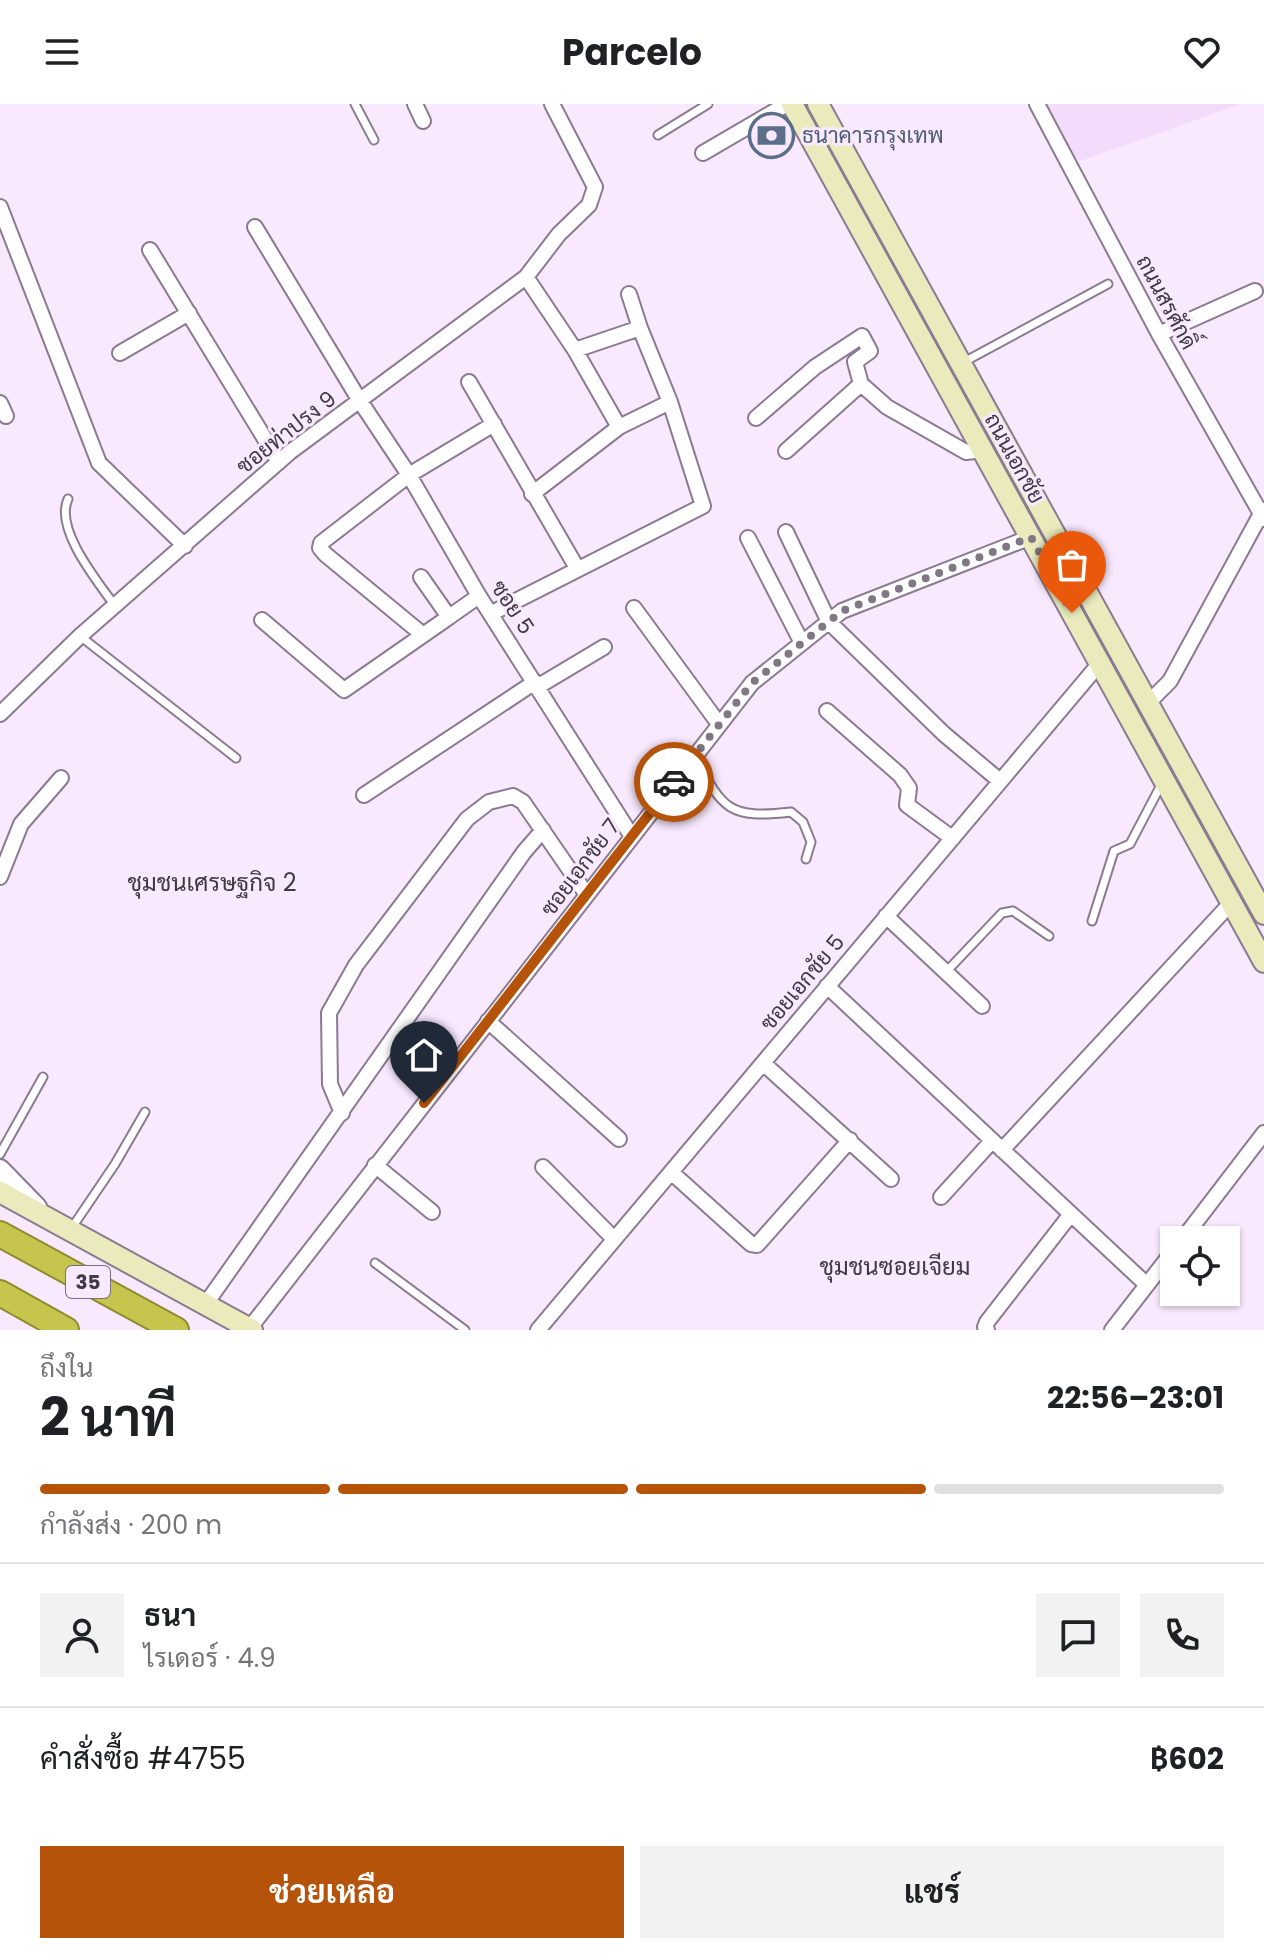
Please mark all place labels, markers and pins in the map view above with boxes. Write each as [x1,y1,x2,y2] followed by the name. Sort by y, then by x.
[747,111,795,159] bank icon: ธนาคารกรุงเทพ
[802,120,944,151] place label: ธนาคารกรุงเทพ
[1038,531,1106,613] pin
[390,1021,458,1103] pin

